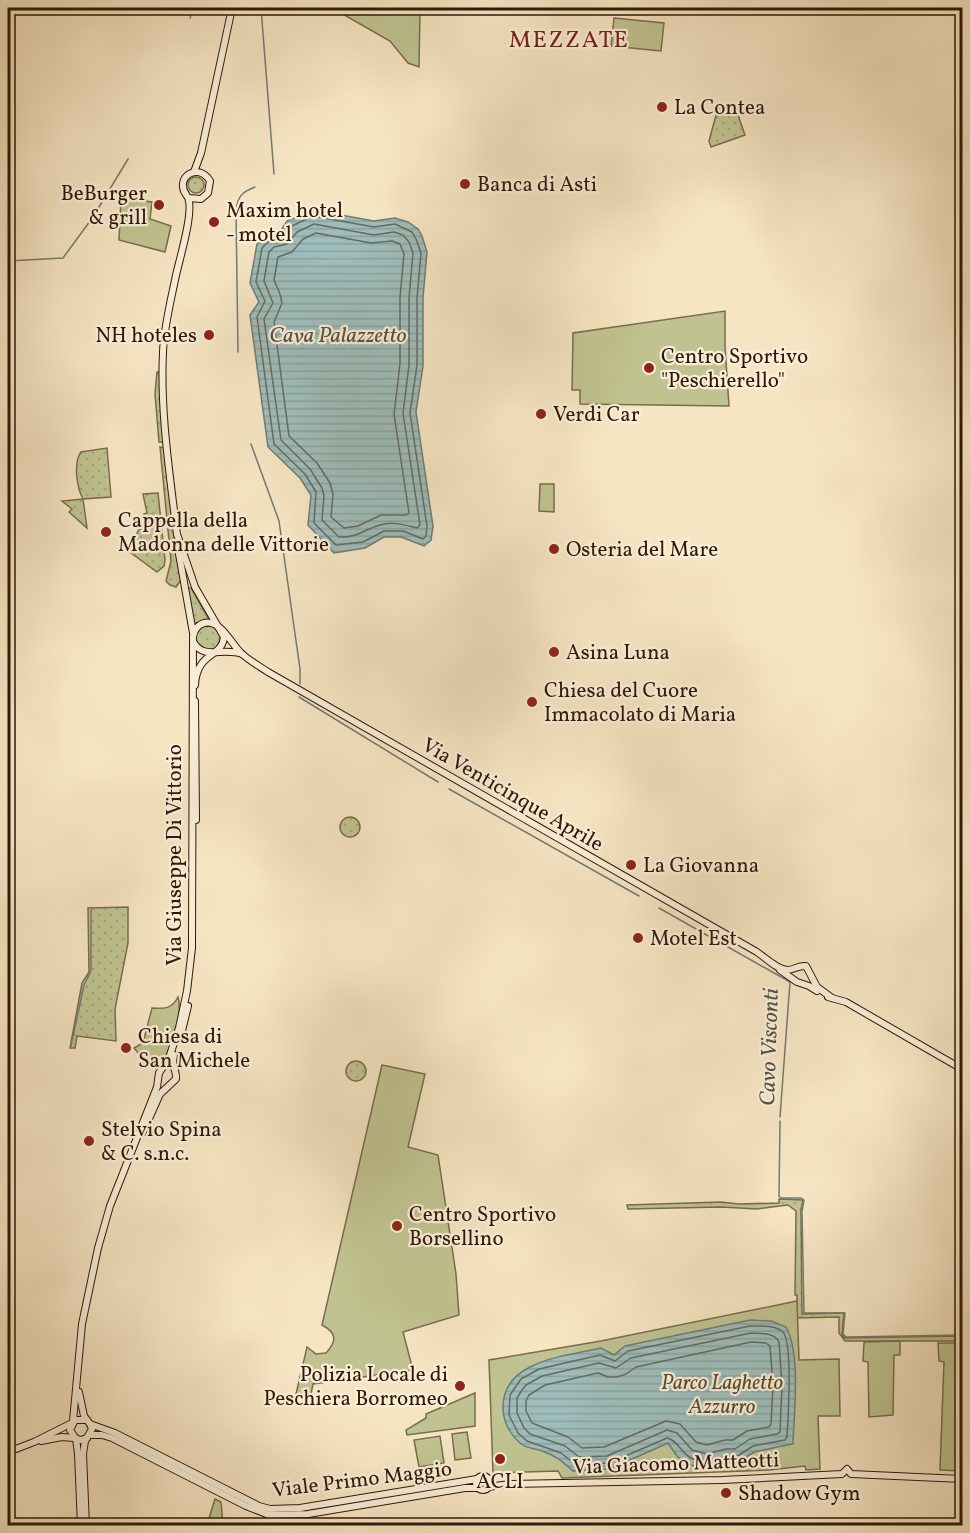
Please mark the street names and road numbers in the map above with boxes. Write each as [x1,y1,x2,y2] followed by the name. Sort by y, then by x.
[416,731,608,859] street label: Via Venticinque Aprile
[161,744,190,966] street label: Via Giuseppe Di Vittorio
[572,1446,780,1483] street label: Via Giacomo Matteotti
[271,1455,454,1506] street label: Viale Primo Maggio

